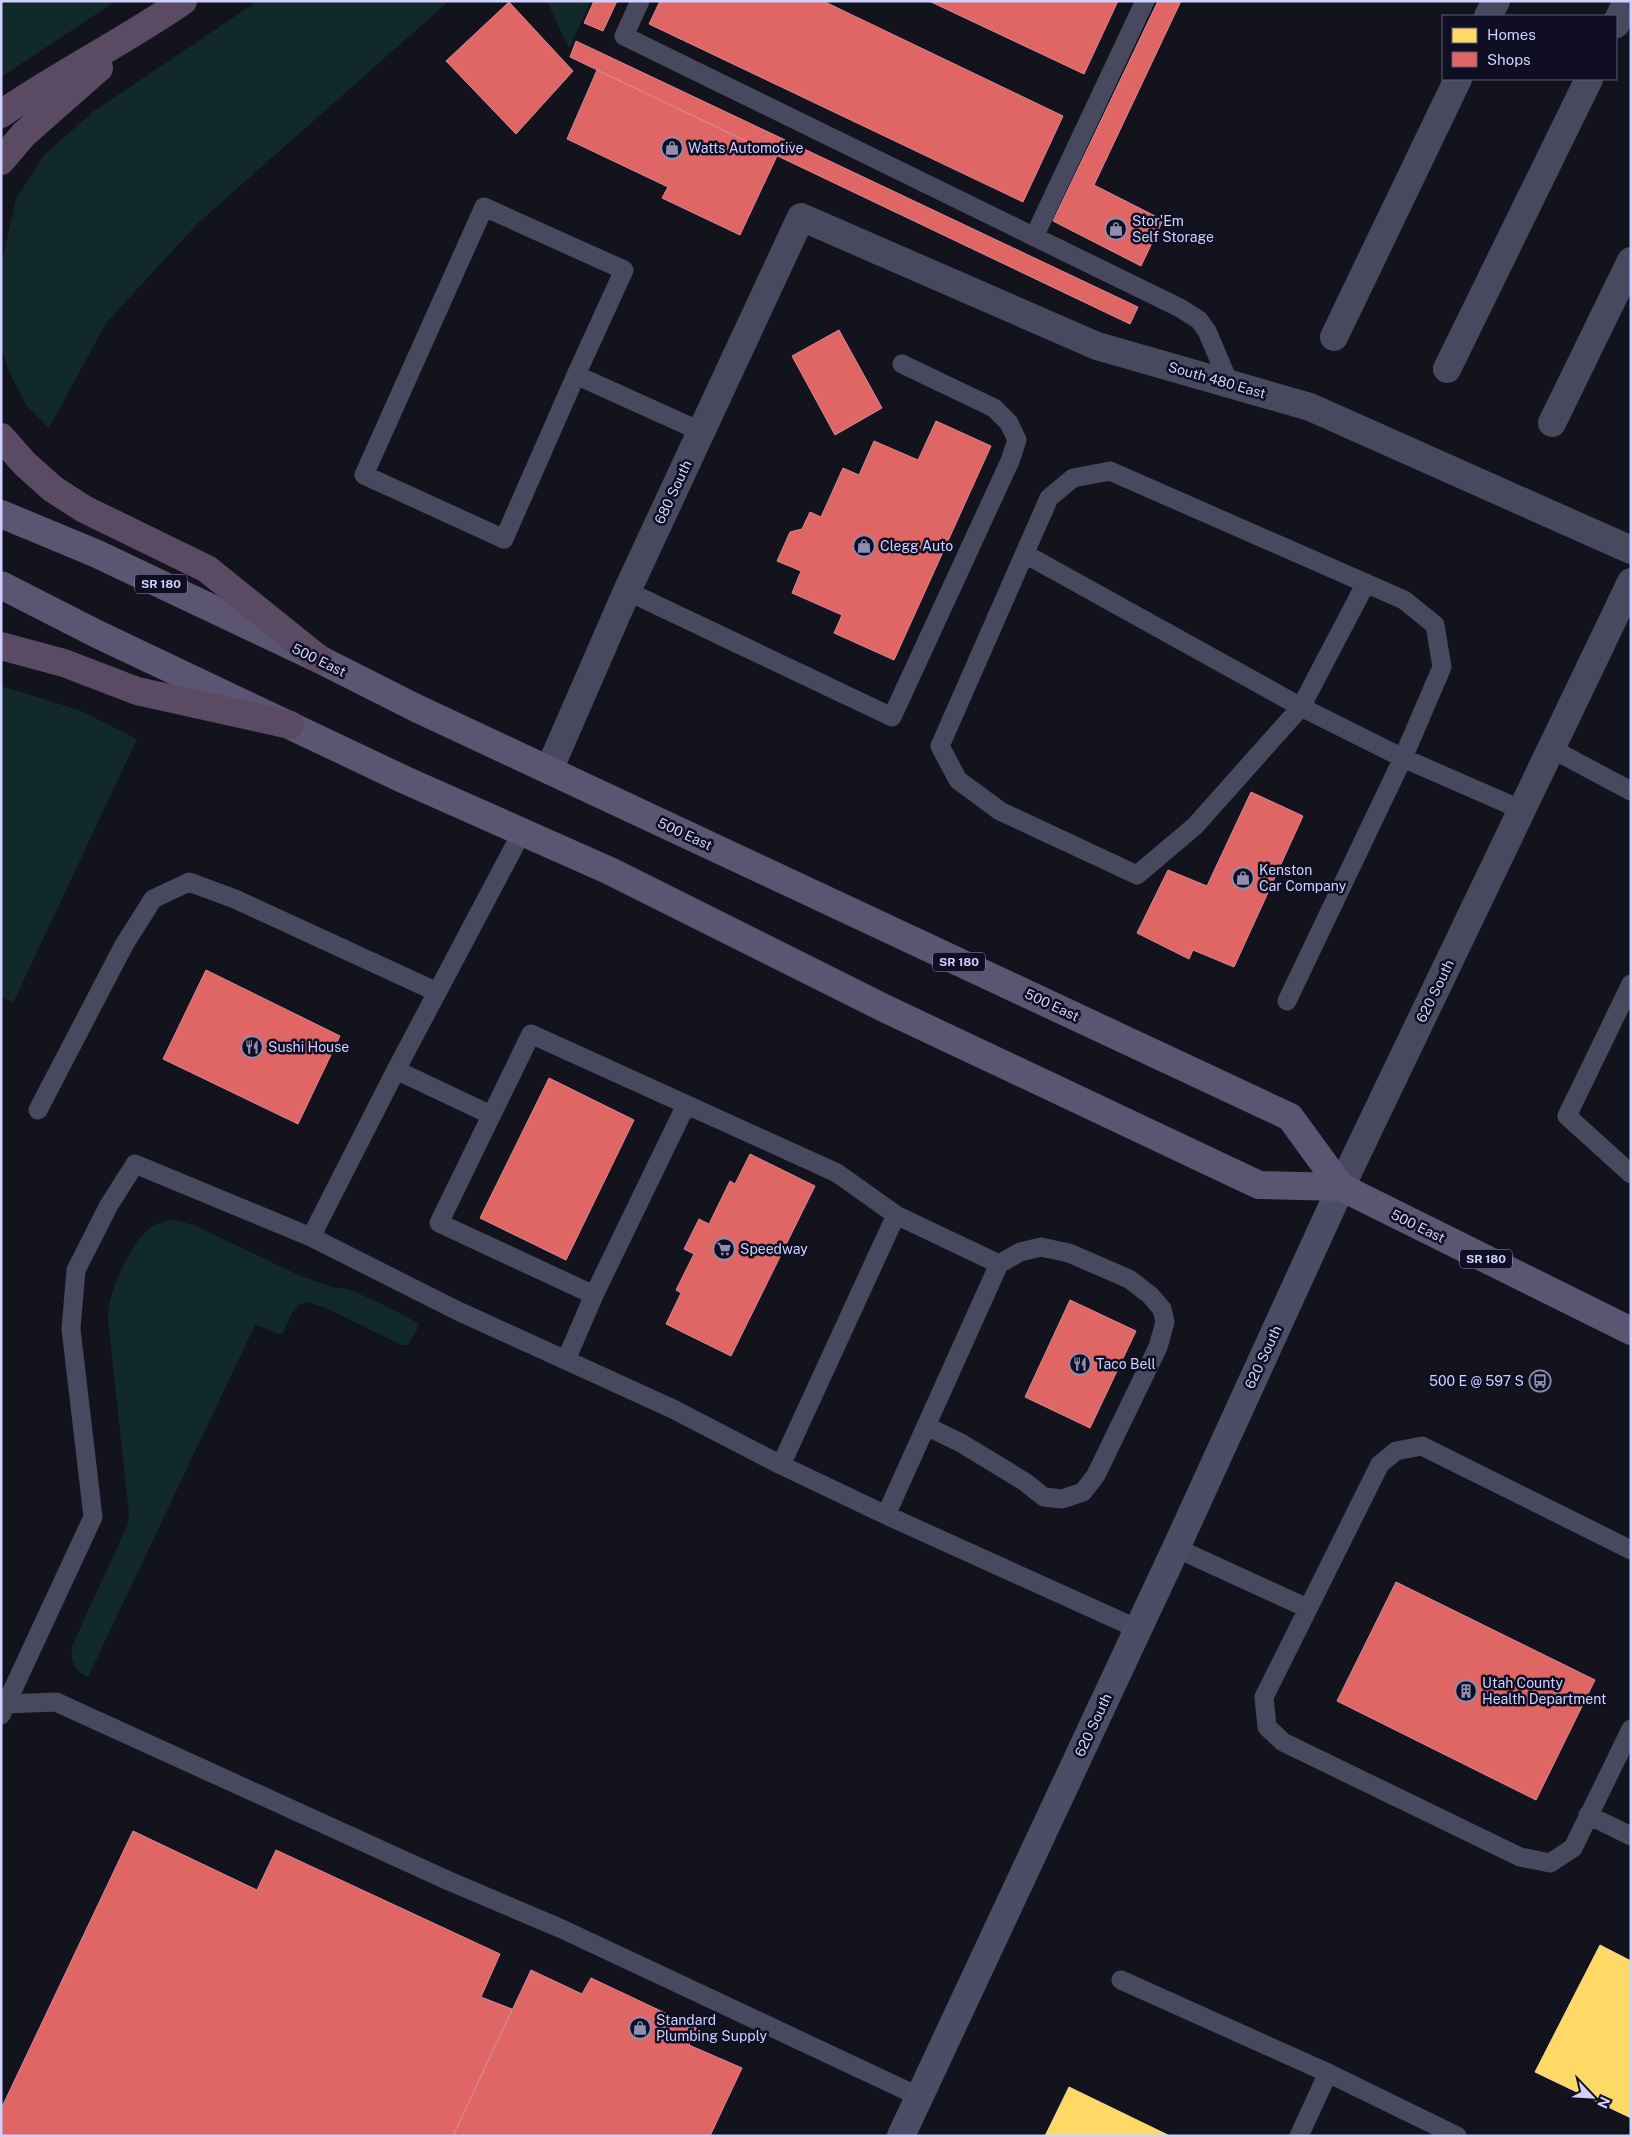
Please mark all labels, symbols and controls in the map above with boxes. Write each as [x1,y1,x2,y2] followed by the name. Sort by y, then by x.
[1442,15,1617,80] legend
[1487,26,1536,43] text: Homes
[1487,51,1531,68] text: Shops
[660,136,684,160] shop icon: Watts Automotive
[688,140,803,156] place label: Watts Automotive
[1132,213,1214,245] place label: Stor'Em Self Storage
[1104,217,1128,241] shop icon: Stor'Em Self Storage
[1166,358,1268,402] street label: South 480 East
[651,458,695,526] street label: 680 South
[852,534,876,558] shop icon: Clegg Auto
[880,538,953,554] place label: Clegg Auto
[135,574,187,594] road number: SR 180
[289,640,349,680] street label: 500 East
[655,814,715,854] street label: 500 East
[1259,862,1347,894] place label: Kenston Car Company
[1231,866,1255,890] shop icon: Kenston Car Company
[933,952,985,972] road number: SR 180
[1413,957,1457,1025] street label: 620 South
[1022,985,1082,1025] street label: 500 East
[240,1035,264,1059] restaurant icon: Sushi House
[268,1039,349,1055] place label: Sushi House
[1388,1206,1448,1246] street label: 500 East
[712,1237,736,1261] supermarket icon: Speedway
[740,1241,808,1257] place label: Speedway
[1460,1250,1512,1268] road number: SR 180
[1241,1323,1285,1391] street label: 620 South
[1068,1352,1092,1376] restaurant icon: Taco Bell
[1096,1356,1156,1372] place label: Taco Bell
[1528,1369,1552,1393] bus stop icon: 500 E @ 597 S
[1429,1373,1524,1389] place label: 500 E @ 597 S
[1482,1675,1606,1707] place label: Utah County Health Department
[1454,1679,1478,1703] building icon: Utah County Health Department
[1071,1691,1115,1759] street label: 620 South
[656,2012,768,2044] place label: Standard Plumbing Supply
[628,2016,652,2040] shop icon: Standard Plumbing Supply
[1567,2072,1617,2122] north arrow
[1594,2094,1613,2111] text: N

